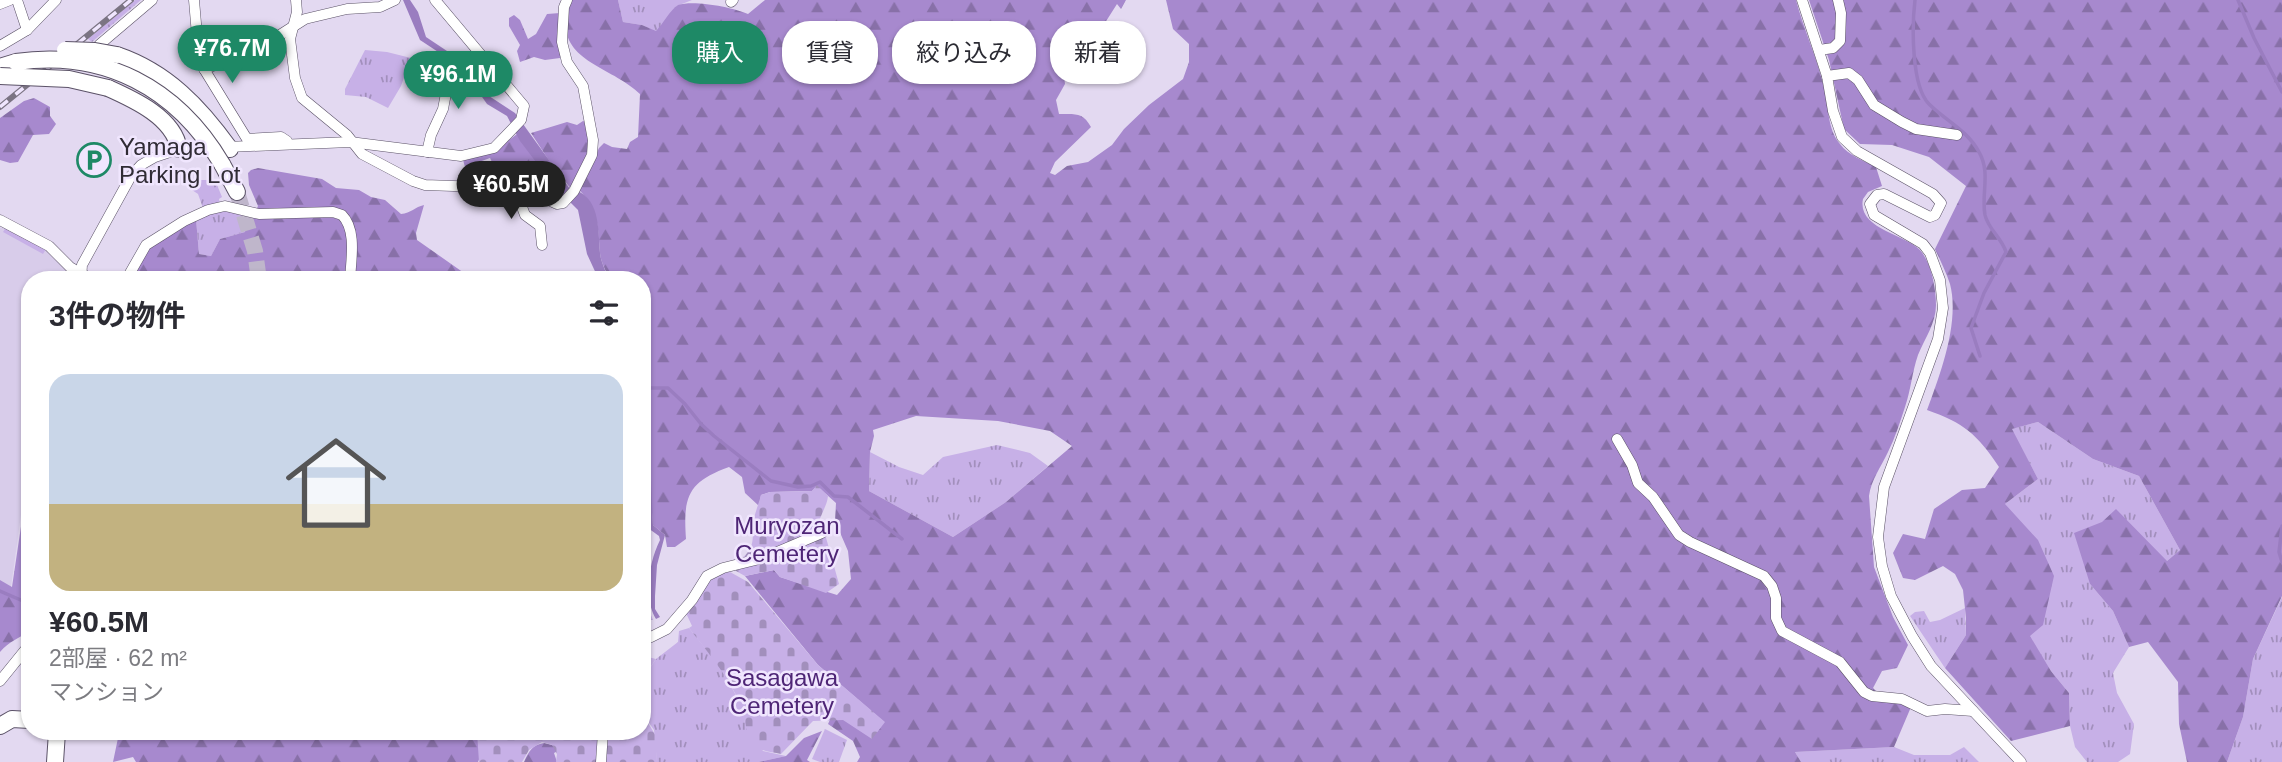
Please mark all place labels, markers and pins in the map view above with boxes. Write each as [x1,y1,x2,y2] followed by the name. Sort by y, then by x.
[175,25,289,85] pin: ¥76.7M
[401,52,515,111] pin: ¥96.1M
[119,133,241,188] place label: Yamaga Parking Lot
[75,141,113,179] parking icon: Yamaga Parking Lot
[454,162,568,221] pin: ¥60.5M

